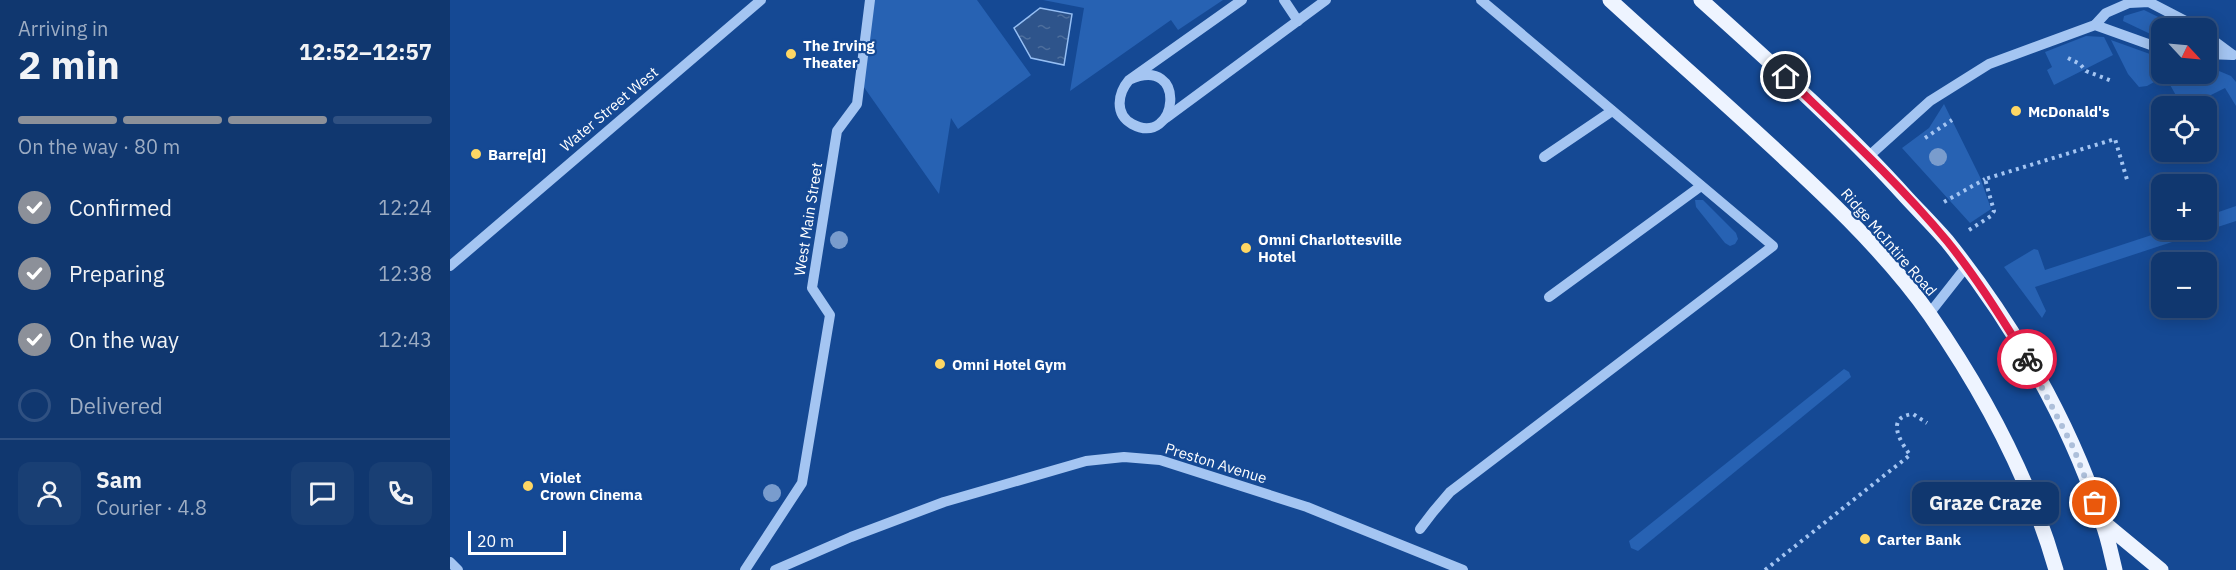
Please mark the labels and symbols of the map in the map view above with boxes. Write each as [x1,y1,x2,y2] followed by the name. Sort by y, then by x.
[2151,18,2217,84] north arrow
[803,36,876,72] place label: The Irving Theater
[784,47,798,61] marker: The Irving Theater
[1760,51,1811,102] pin
[556,62,662,156] street label: Water Street West
[2028,102,2110,121] place label: McDonald's
[2009,104,2023,118] marker: McDonald's
[488,145,546,164] place label: Barre[d]
[469,147,483,161] marker: Barre[d]
[790,161,826,277] street label: West Main Street
[1837,184,1941,300] street label: Ridge McIntire Road
[1258,230,1402,266] place label: Omni Charlottesville Hotel
[1239,241,1253,255] marker: Omni Charlottesville Hotel
[1997,329,2057,389] courier
[952,355,1067,374] place label: Omni Hotel Gym
[933,357,947,371] marker: Omni Hotel Gym
[1163,438,1269,488] street label: Preston Avenue
[540,468,643,504] place label: Violet Crown Cinema
[2069,477,2120,528] pin
[521,479,535,493] marker: Violet Crown Cinema
[1912,482,2059,524] callout: Graze Craze
[468,528,566,556] scale bar
[1877,530,1962,549] place label: Carter Bank
[1858,532,1872,546] marker: Carter Bank

